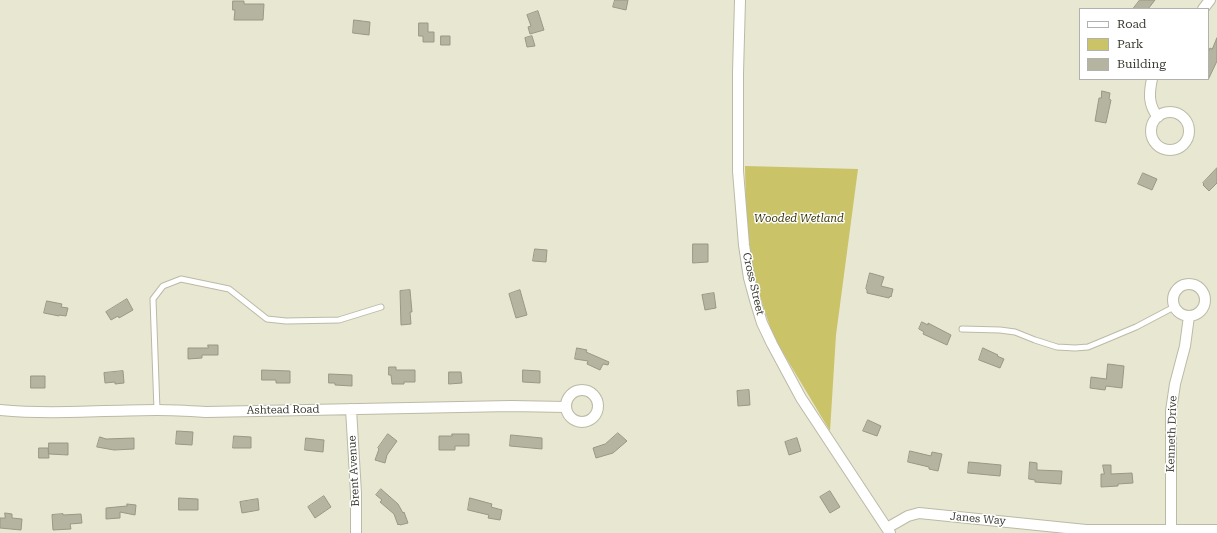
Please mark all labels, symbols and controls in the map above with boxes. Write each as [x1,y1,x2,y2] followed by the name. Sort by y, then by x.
[1079,8,1209,80] legend
[1117,17,1146,31] text: Road
[1117,37,1143,51] text: Park
[1117,57,1166,71] text: Building
[754,212,844,226] park label: Wooded Wetland
[739,251,767,317] street label: Cross Street
[1164,395,1180,473] street label: Kenneth Drive
[246,403,320,417] street label: Ashtead Road
[346,435,362,507] street label: Brent Avenue
[950,510,1006,528] street label: Janes Way

